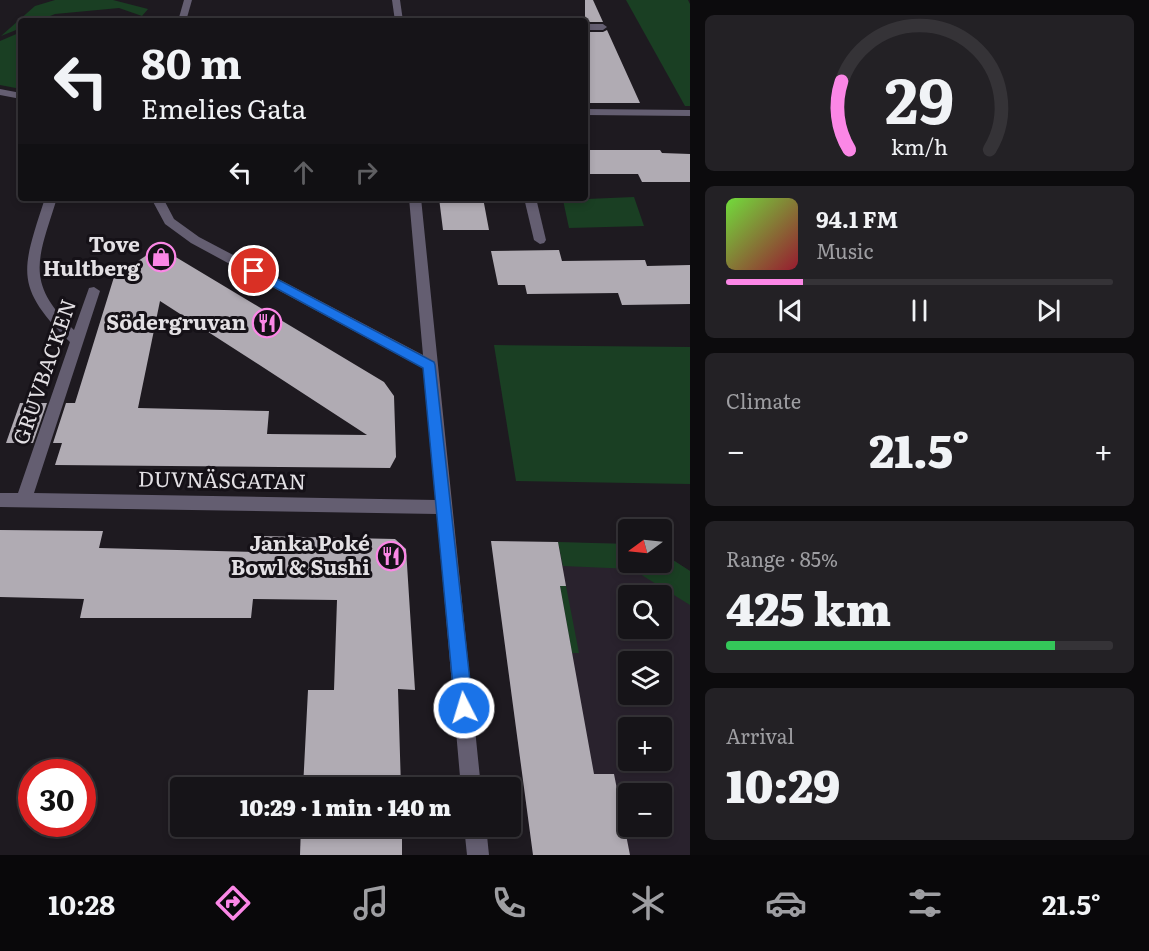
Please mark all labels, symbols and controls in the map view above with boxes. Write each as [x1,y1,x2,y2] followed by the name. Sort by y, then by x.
[141,30,242,92] text: 80 m
[42,42,120,120] icon: left
[885,51,954,143] text: 29
[141,87,306,127] text: Emelies Gata
[891,130,948,162] text: km/h
[224,156,257,189] icon: left
[287,156,320,189] icon: ahead
[350,156,383,189] icon: right
[816,202,898,235] text: 94.1 FM
[43,227,140,282] place label: Tove Hultberg
[816,235,873,265] text: Music
[145,241,177,273] shop icon: Tove Hultberg
[228,245,279,296] pin
[237,254,270,287] icon: arrive
[3,294,82,448] street label: GRUVBACKEN
[774,294,807,327] icon: previous
[903,294,936,327] icon: pause
[1032,294,1065,327] icon: next
[106,305,246,336] place label: Södergruvan
[251,307,283,339] restaurant icon: Södergruvan
[726,385,801,415] text: Climate
[869,415,970,482] text: 21.5°
[726,424,745,473] text: −
[1094,424,1113,473] text: +
[138,462,307,495] street label: DUVNÄSGATAN
[618,519,672,573] north arrow
[618,519,672,837] map controls
[231,526,370,581] place label: Janka Poké Bowl & Sushi
[375,540,407,572] restaurant icon: Janka Poké Bowl & Sushi
[726,543,838,573] text: Range · 85%
[726,573,891,640] text: 425 km
[618,585,672,639] button: search
[618,651,672,705] button: layers
[432,676,496,740] position arrow
[618,717,672,771] button: +
[726,720,794,750] text: Arrival
[726,750,840,817] text: 10:29
[18,759,96,837] speed limit sign: 30
[618,783,672,837] button: −
[240,790,451,823] text: 10:29 · 1 min · 140 m
[212,882,254,924] icon: directions
[350,882,392,924] icon: music
[488,882,530,924] icon: phone
[627,882,669,924] icon: climate
[765,882,807,924] icon: car
[904,882,946,924] icon: filters
[48,883,115,923] text: 10:28
[1042,883,1101,923] text: 21.5°

